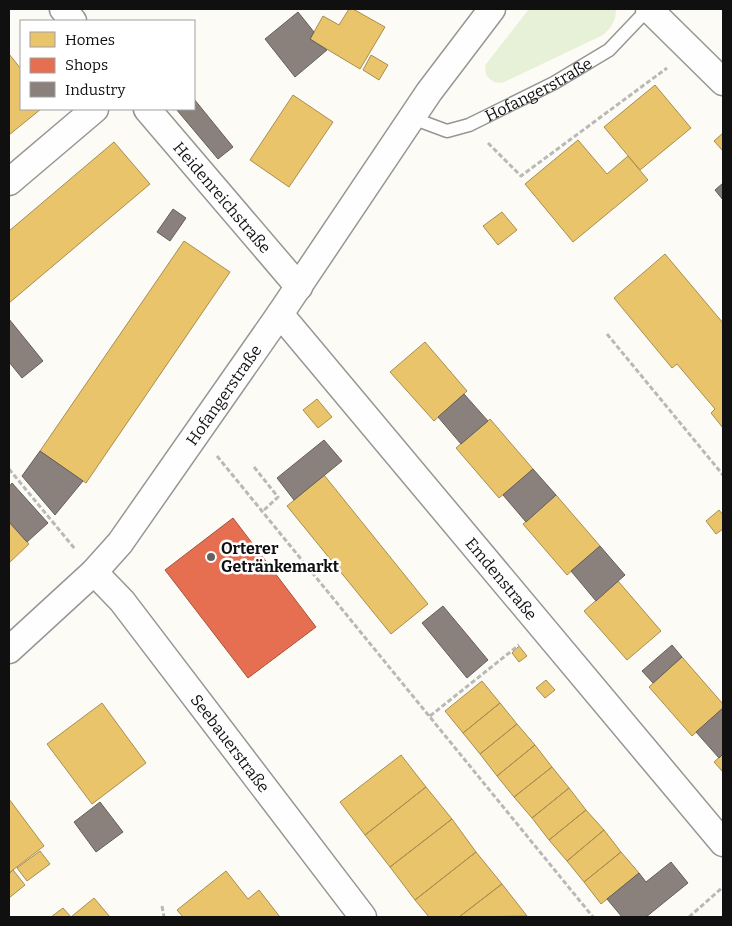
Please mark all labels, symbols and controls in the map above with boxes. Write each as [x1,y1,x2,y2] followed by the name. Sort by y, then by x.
[20,20,195,110] legend
[65,31,115,49] text: Homes
[482,54,595,126] street label: Hofangerstraße
[65,56,108,74] text: Shops
[65,81,125,99] text: Industry
[169,138,275,257] street label: Heidenreichstraße
[182,341,266,449] street label: Hofangerstraße
[461,534,541,624] street label: Emdenstraße
[221,539,340,576] place label: Orterer Getränkemarkt
[205,551,217,563] marker: Orterer Getränkemarkt
[187,691,273,796] street label: Seebauerstraße

